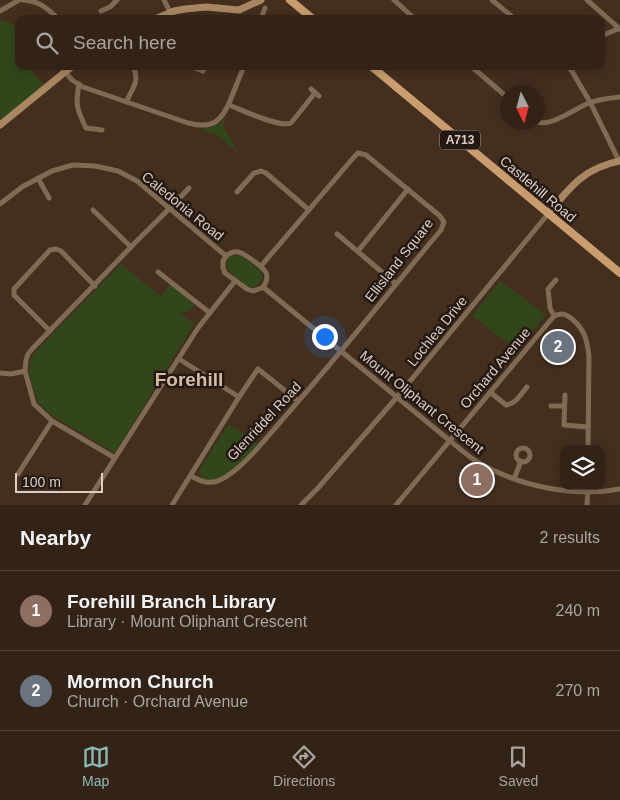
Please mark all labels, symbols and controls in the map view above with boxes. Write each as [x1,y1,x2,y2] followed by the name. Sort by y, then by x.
[15,15,605,70] search box
[33,29,61,57] icon: search
[73,32,177,53] text: Search here
[500,85,545,130] north arrow
[440,130,480,150] road number: A713
[497,153,579,225] street label: Castlehill Road
[139,168,227,244] street label: Caledonia Road
[362,215,437,305] street label: Ellisland Square
[404,293,470,369] street label: Lochlea Drive
[312,324,338,350] your location
[456,324,534,412] street label: Orchard Avenue
[542,328,574,366] pin: 2
[357,347,487,457] street label: Mount Oliphant Crescent
[155,369,223,390] district label: Forehill
[224,379,304,463] street label: Glenriddel Road
[560,445,605,490] map controls
[560,445,605,490] button: layers
[461,461,493,499] pin: 1
[15,470,102,493] scale bar
[22,474,61,490] text: 100 m
[20,526,91,549] text: Nearby
[540,529,600,546] text: 2 results
[67,591,276,612] text: Forehill Branch Library
[32,602,40,619] text: 1
[556,602,600,619] text: 240 m
[67,613,307,630] text: Library · Mount Oliphant Crescent
[67,671,214,692] text: Mormon Church
[32,682,40,699] text: 2
[556,682,600,699] text: 270 m
[67,693,248,710] text: Church · Orchard Avenue
[82,743,110,789] tab: Map
[273,743,335,789] tab: Directions
[499,743,538,789] tab: Saved

